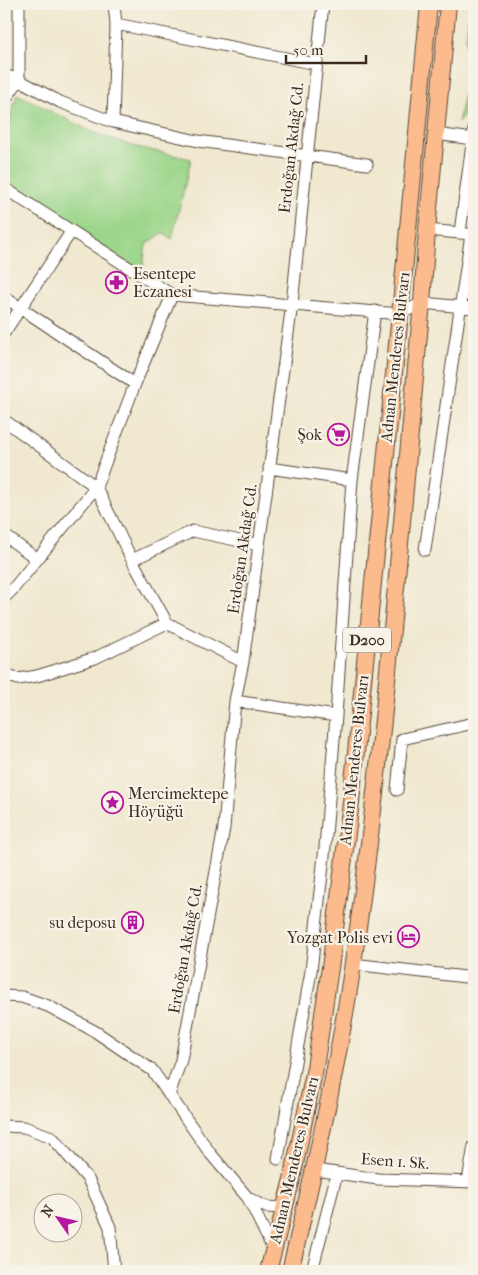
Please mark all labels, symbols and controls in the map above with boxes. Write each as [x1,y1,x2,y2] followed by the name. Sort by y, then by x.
[286,32,366,64] scale bar
[293,41,324,59] text: 50 m
[275,82,307,214] street label: Erdoğan Akdağ Cd.
[133,264,196,301] place label: Esentepe Eczanesi
[105,270,129,294] pharmacy icon: Esentepe Eczanesi
[377,271,413,444] street label: Adnan Menderes Bulvarı
[326,422,350,446] supermarket icon: Şok
[297,425,323,444] place label: Şok
[223,483,261,615] street label: Erdoğan Akdağ Cd.
[343,628,391,652] road number: D200
[336,674,372,847] street label: Adnan Menderes Bulvarı
[128,784,229,821] place label: Mercimektepe Höyüğü
[100,790,124,814] place icon: Mercimektepe Höyüğü
[164,883,206,1015] street label: Erdoğan Akdağ Cd.
[120,910,144,934] building icon: su deposu
[49,913,116,932] place label: su deposu
[397,925,421,949] hotel icon: Yozgat Polis evi
[286,928,393,947] place label: Yozgat Polis evi
[265,1074,323,1246] street label: Adnan Menderes Bulvarı
[360,1149,430,1173] street label: Esen 1. Sk.
[32,1192,82,1242] north arrow
[38,1202,58,1220] text: N

